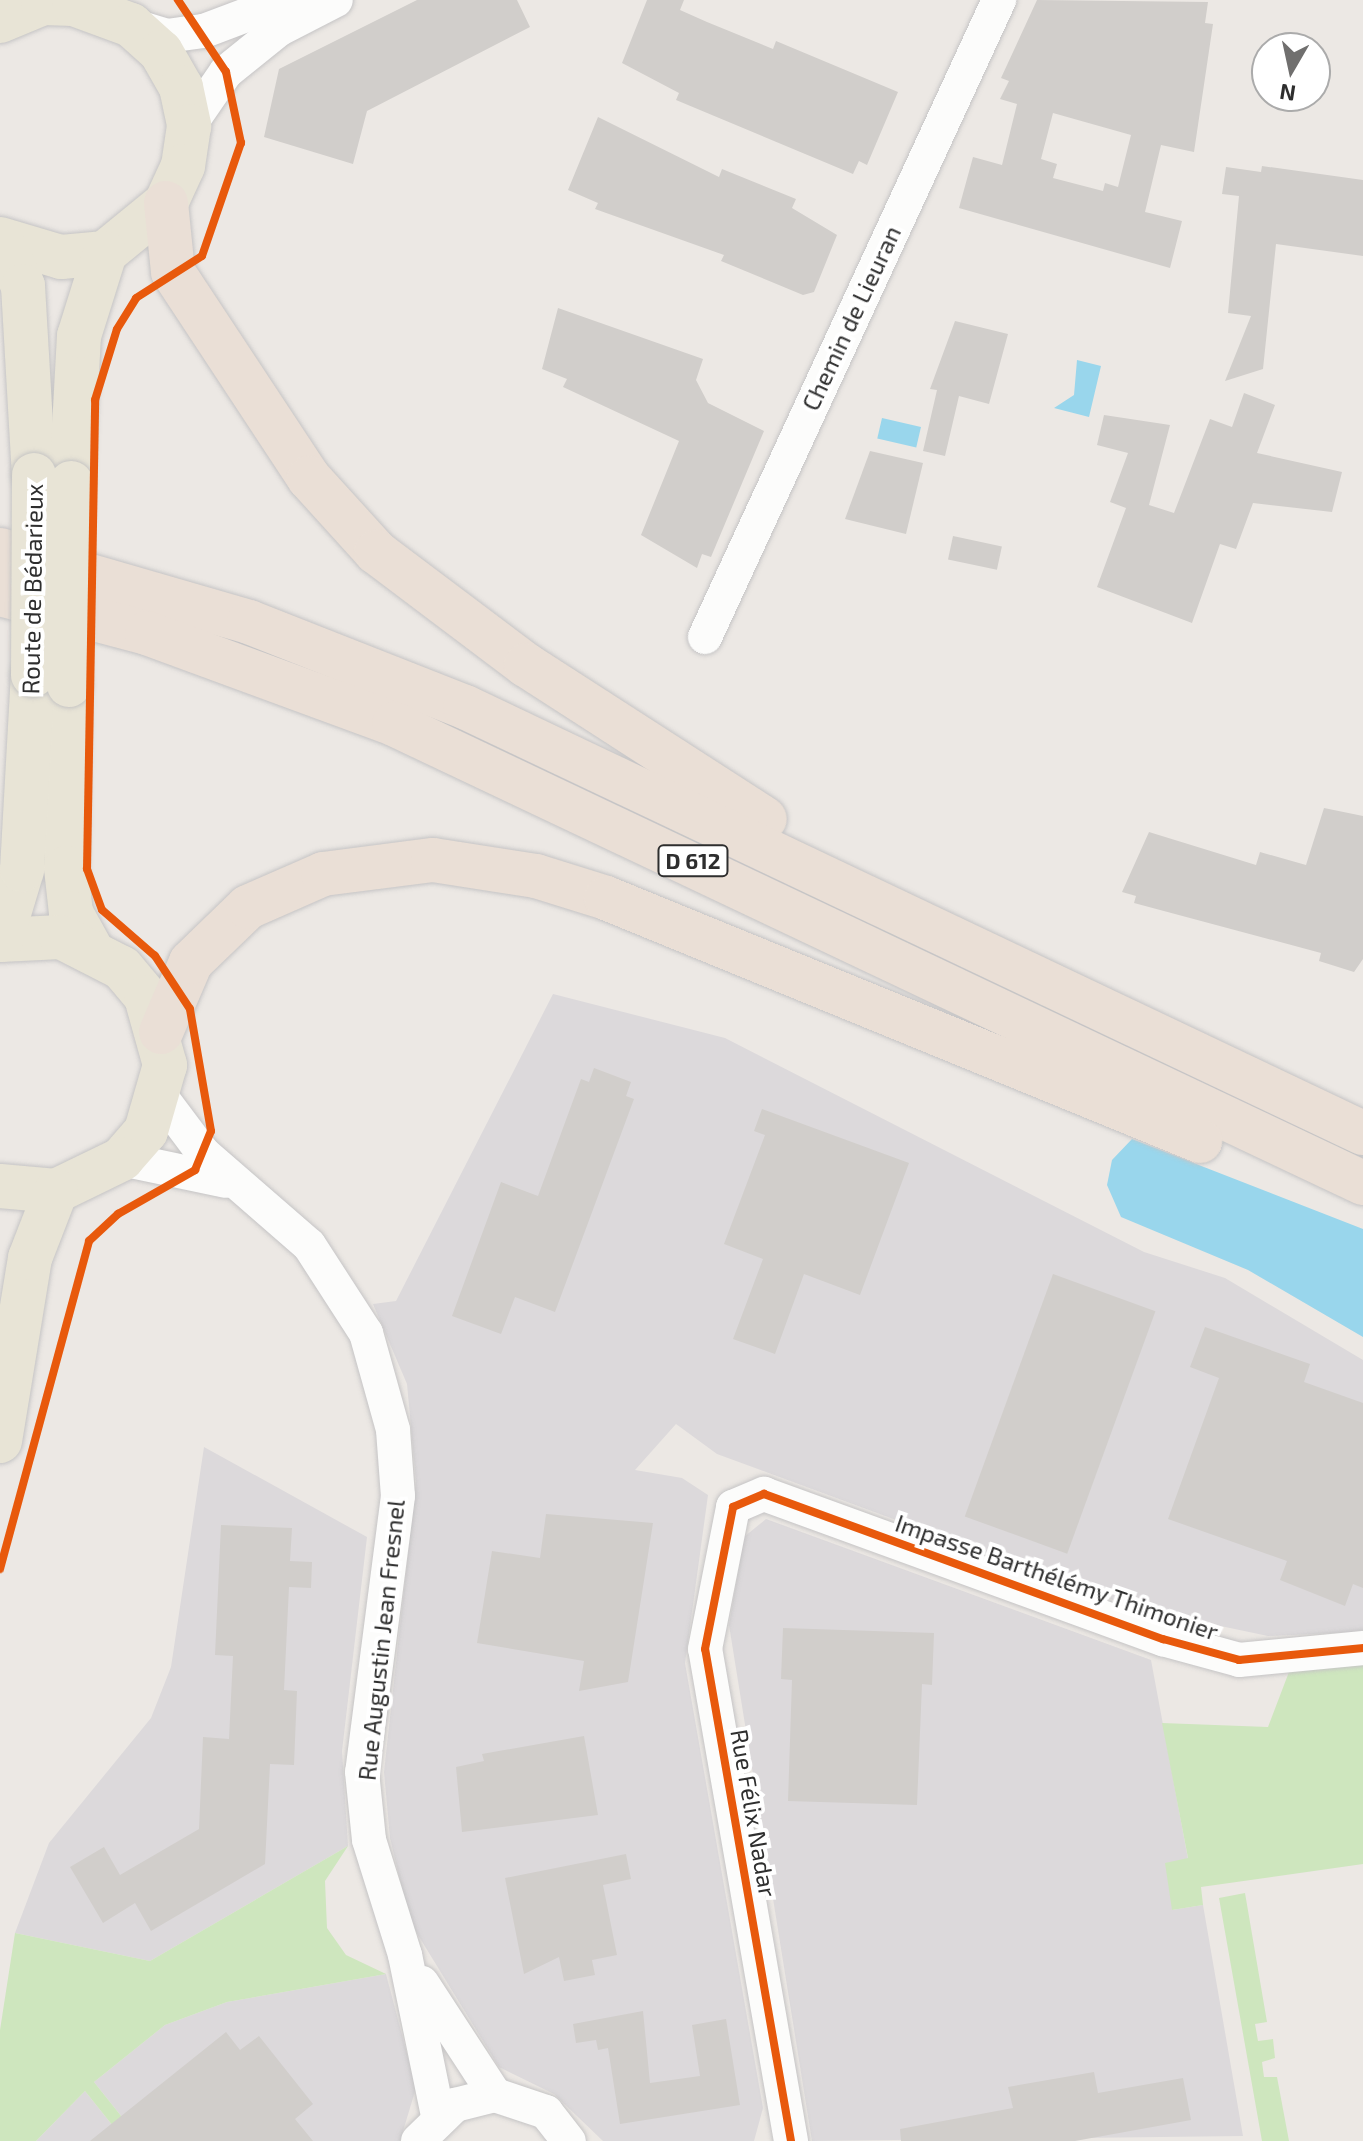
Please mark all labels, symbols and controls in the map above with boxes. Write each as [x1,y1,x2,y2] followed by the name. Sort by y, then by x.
[1251,32,1331,112] north arrow
[1278,80,1297,108] text: N
[796,221,906,415] street label: Chemin de Lieuran
[16,483,48,695] street label: Route de Bédarieux
[657,843,729,879] road number: D 612
[352,1498,410,1782] street label: Rue Augustin Jean Fresnel
[891,1508,1223,1646] street label: Impasse Barthélémy Thimonier
[725,1727,783,1899] street label: Rue Félix Nadar

